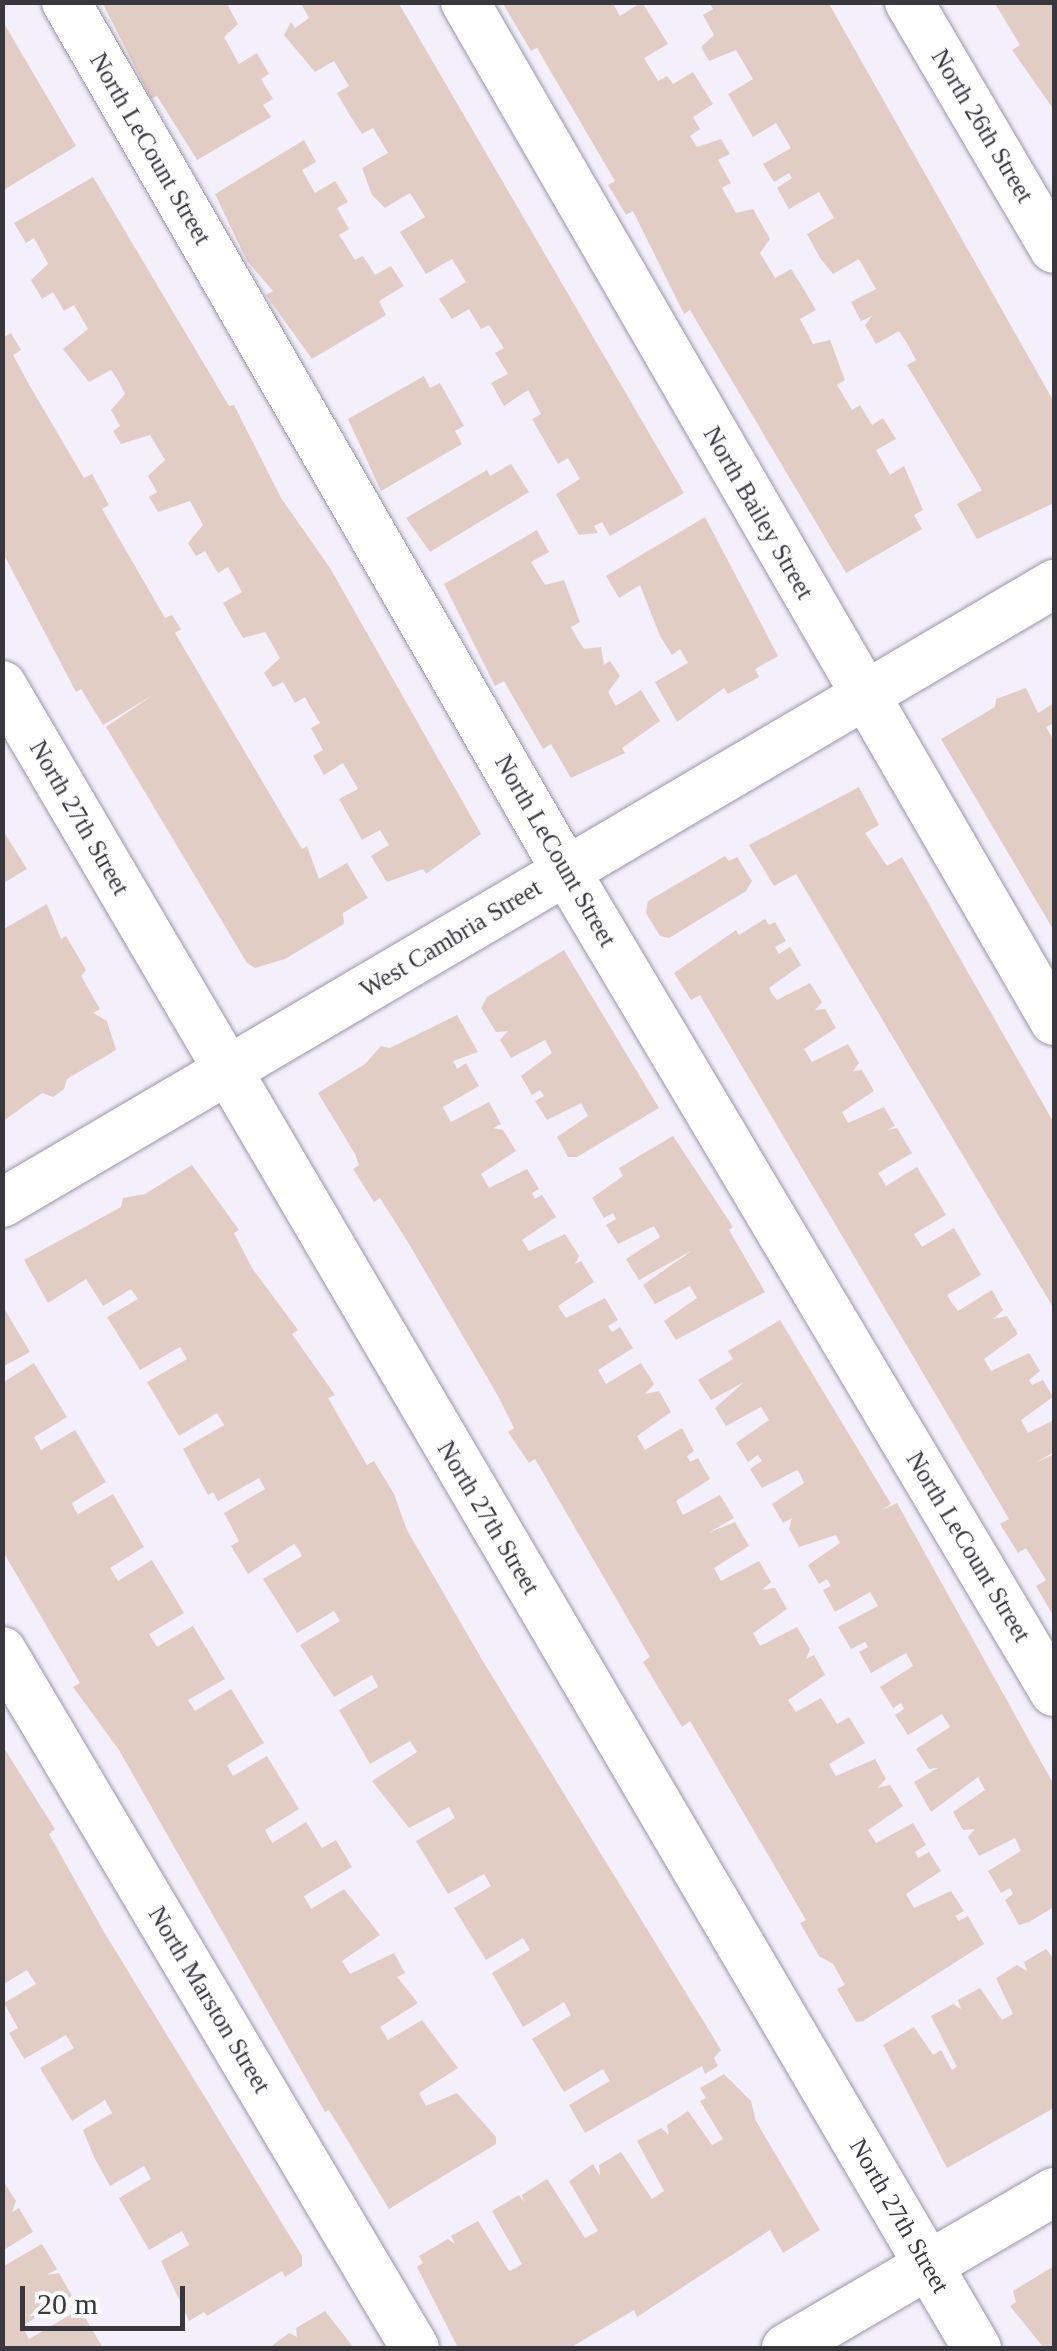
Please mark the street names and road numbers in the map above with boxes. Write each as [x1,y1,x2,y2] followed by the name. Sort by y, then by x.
[924,44,1040,208] street label: North 26th Street
[83,48,217,250] street label: North LeCount Street
[696,421,820,605] street label: North Bailey Street
[23,735,135,901] street label: North 27th Street
[488,750,622,952] street label: North LeCount Street
[355,873,547,1005] street label: West Cambria Street
[430,1436,546,1600] street label: North 27th Street
[899,1446,1037,1648] street label: North LeCount Street
[141,1901,277,2099] street label: North Marston Street
[843,2133,955,2299] street label: North 27th Street

